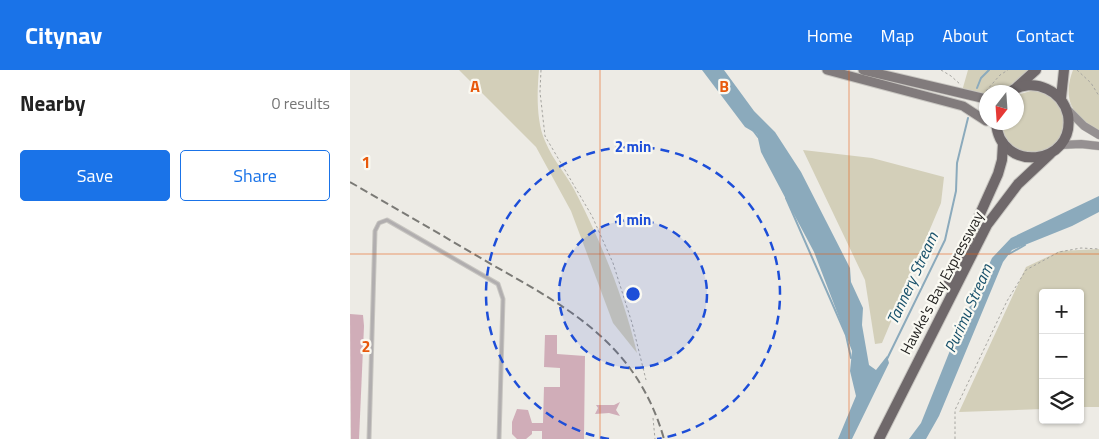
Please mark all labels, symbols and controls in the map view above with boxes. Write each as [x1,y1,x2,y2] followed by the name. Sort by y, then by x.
[25,17,102,53] text: Citynav
[807,22,853,49] text: Home
[881,22,914,49] text: Map
[942,22,988,49] text: About
[1016,22,1074,49] text: Contact
[470,74,480,98] text: A
[719,74,729,98] text: B
[979,85,1024,130] north arrow
[20,87,85,119] text: Nearby
[271,91,330,115] text: 0 results
[615,135,651,158] text: 2 min
[20,150,170,201] button: Save
[180,150,330,201] button: Share
[362,150,370,174] text: 1
[894,207,989,359] street label: Hawke's Bay Expressway
[615,208,651,231] text: 1 min
[880,227,944,328] water label: Tannery Stream
[938,259,998,356] water label: Purimu Stream
[624,285,642,303] centre of rings
[1039,289,1084,424] map controls
[1039,289,1084,334] button: +
[362,334,370,358] text: 2
[1039,334,1084,379] button: −
[1039,379,1084,424] button: layers

